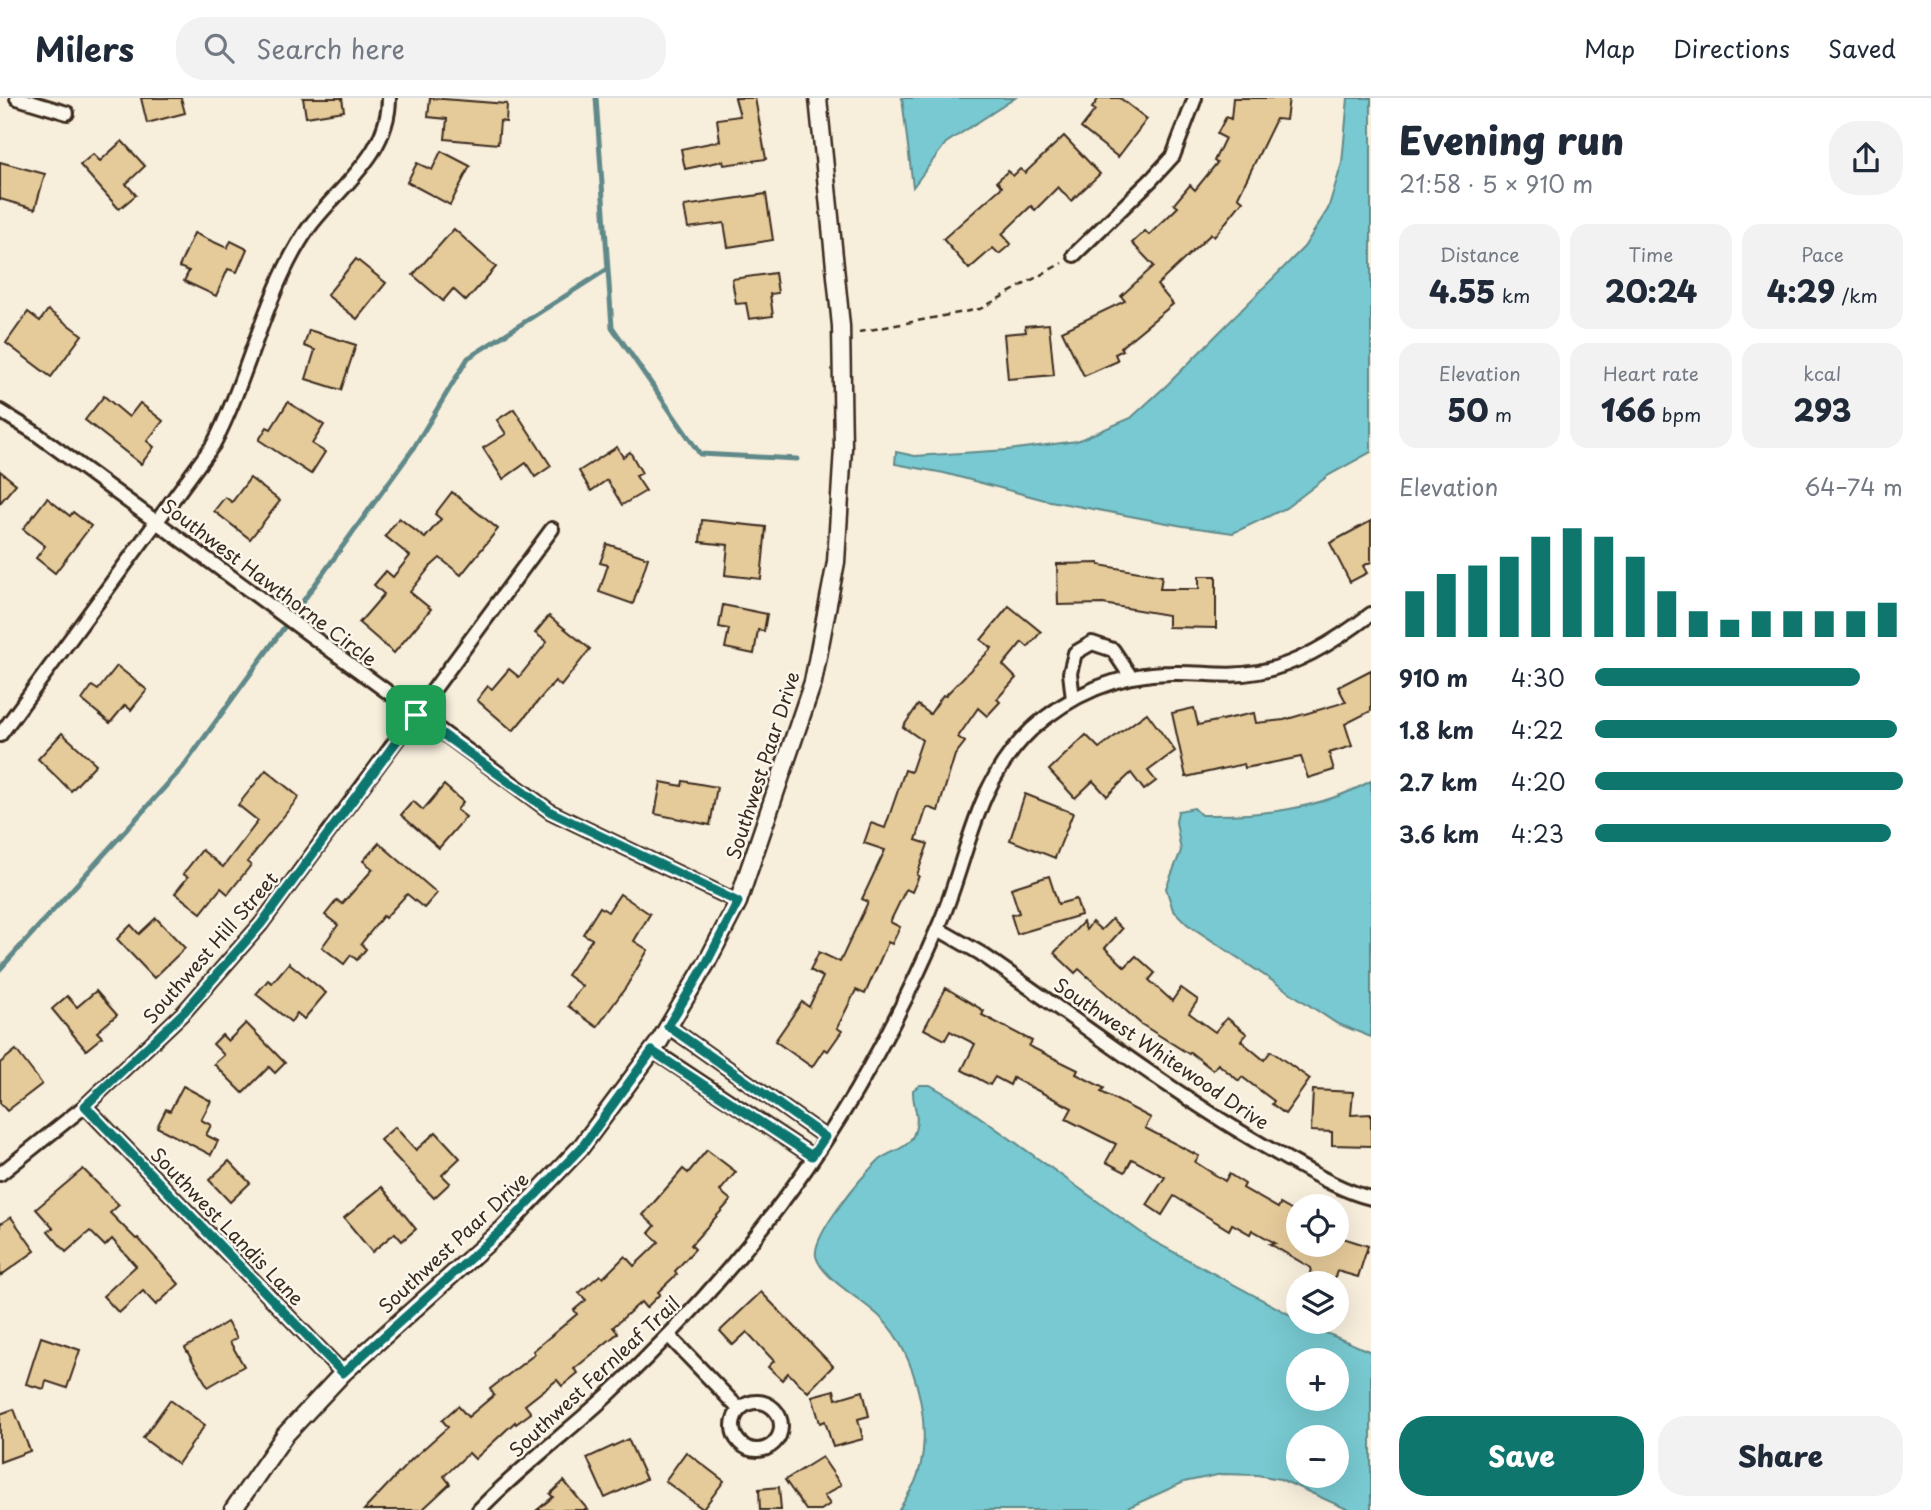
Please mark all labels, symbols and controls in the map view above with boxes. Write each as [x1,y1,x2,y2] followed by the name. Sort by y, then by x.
[176,17,666,80] search box
[35,23,134,73] text: Milers
[200,29,238,67] icon: search
[256,29,405,68] text: Search here
[1584,30,1635,66] text: Map
[1673,30,1790,66] text: Directions
[1828,30,1896,66] text: Saved
[1399,111,1624,168] text: Evening run
[1829,121,1903,195] button: share
[1399,166,1593,201] text: 21:58 · 5 × 910 m
[1440,240,1520,268] text: Distance
[1629,240,1673,268] text: Time
[1801,240,1844,268] text: Pace
[1429,268,1496,313] text: 4.55
[1605,268,1697,313] text: 20:24
[1767,268,1835,313] text: 4:29
[1496,281,1530,309] text: km
[1835,281,1878,309] text: /km
[1439,359,1521,387] text: Elevation
[1603,359,1699,387] text: Heart rate
[1803,359,1841,387] text: kcal
[1447,387,1489,432] text: 50
[1601,387,1656,432] text: 166
[1793,387,1851,432] text: 293
[1489,400,1512,428] text: m
[1656,400,1701,428] text: bpm
[1399,469,1498,504] text: Elevation
[1804,469,1903,504] text: 64–74 m
[156,492,384,672] street label: Southwest Hawthorne Circle
[1399,660,1468,695] text: 910 m
[1511,660,1565,695] text: 4:30
[718,667,806,863] street label: Southwest Paar Drive
[386,685,446,745] pin
[397,696,435,734] icon: arrive
[1399,712,1474,747] text: 1.8 km
[1511,712,1564,747] text: 4:22
[1399,764,1478,799] text: 2.7 km
[1511,764,1566,799] text: 4:20
[1399,816,1479,851] text: 3.6 km
[1511,816,1564,851] text: 4:23
[136,865,284,1029] street label: Southwest Hill Street
[1049,970,1275,1136] street label: Southwest Whitewood Drive
[145,1141,311,1311] street label: Southwest Landis Lane
[372,1165,534,1319] street label: Southwest Paar Drive
[1286,1194,1349,1488] map controls
[1286,1194,1349,1257] button: locate
[1286,1271,1349,1334] button: layers
[502,1289,686,1463] street label: Southwest Fernleaf Trail
[1286,1348,1349,1411] button: +
[1399,1416,1644,1496] button: Save
[1658,1416,1903,1496] button: Share
[1286,1425,1349,1488] button: −

